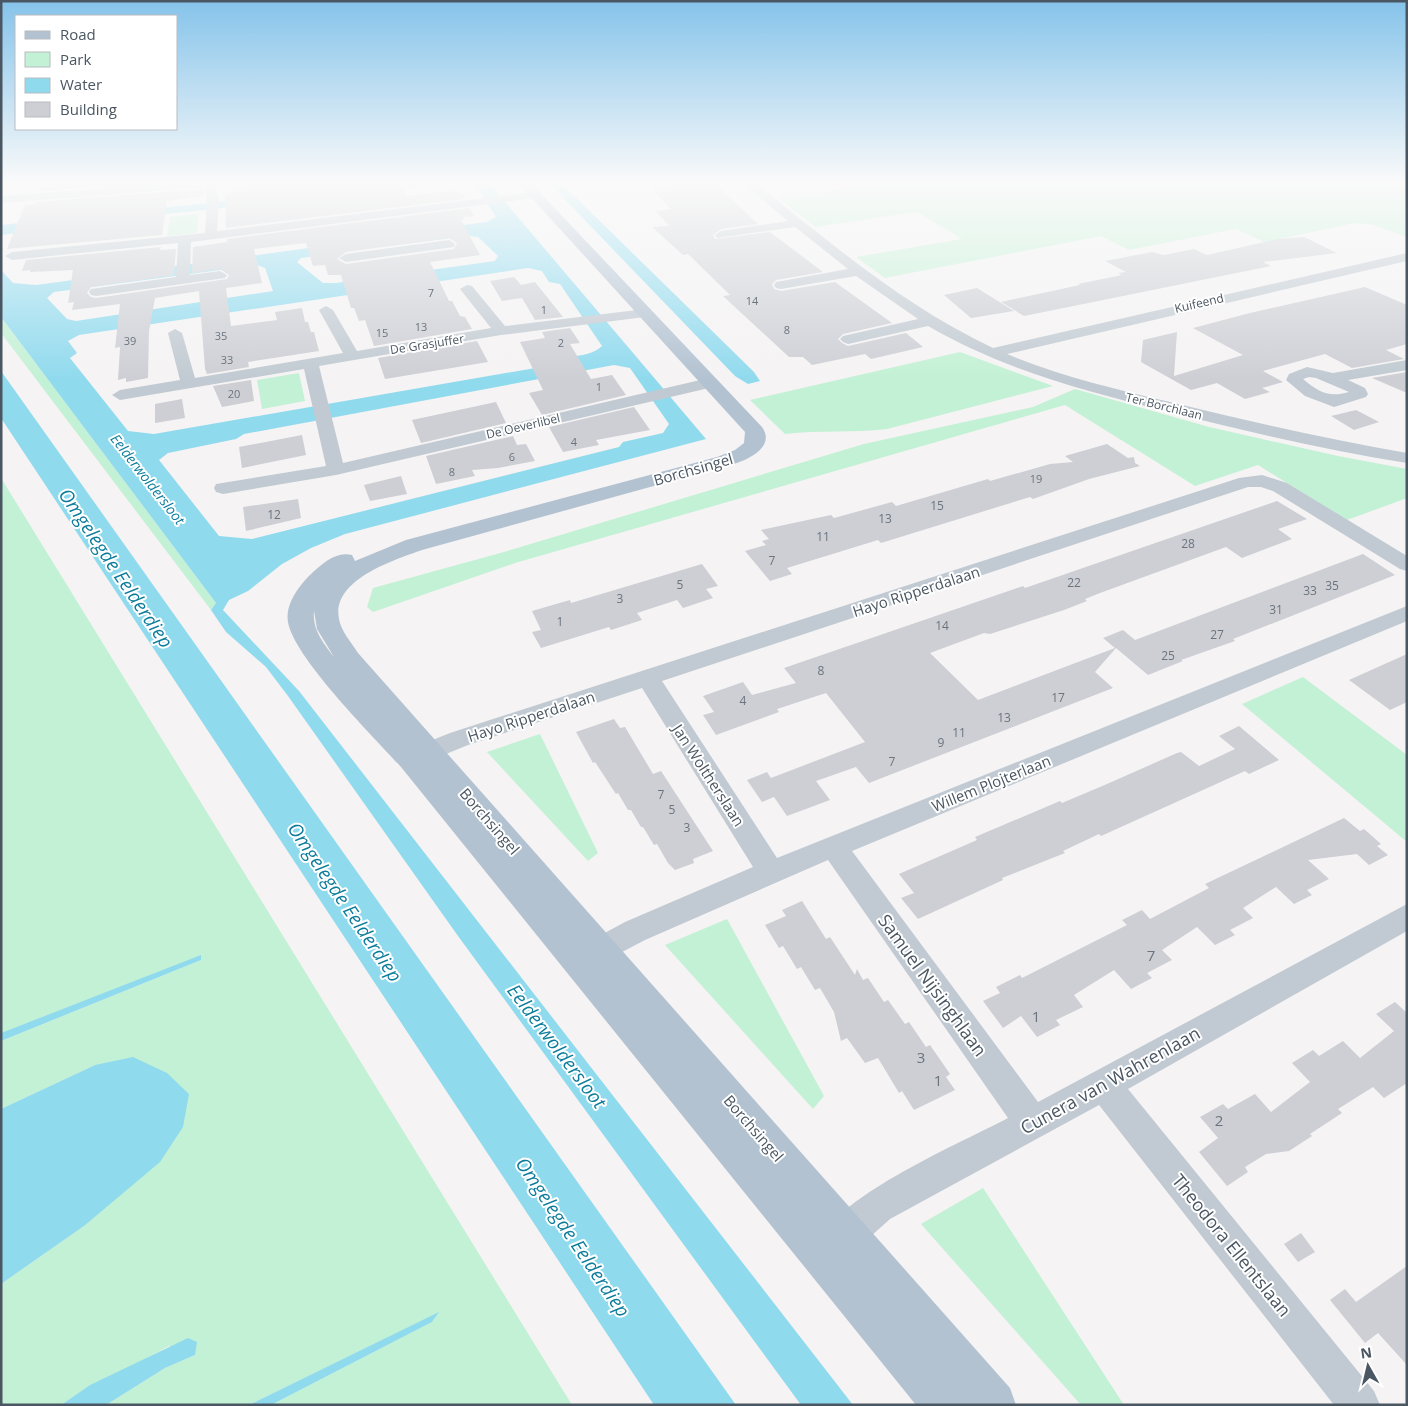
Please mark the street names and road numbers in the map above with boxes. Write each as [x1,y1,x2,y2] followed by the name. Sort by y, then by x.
[1173,289,1225,317] street label: Kuifeend
[389,330,465,358] street label: De Grasjuffer
[1124,388,1204,424] street label: Ter Borchlaan
[484,409,562,443] street label: De Oeverlibel
[651,448,735,490] street label: Borchsingel
[850,561,982,621] street label: Hayo Ripperdalaan
[465,686,597,746] street label: Hayo Ripperdalaan
[667,718,750,830] street label: Jan Woltherslaan
[929,750,1053,816] street label: Willem Plojterlaan
[456,784,524,858] street label: Borchsingel
[873,909,993,1061] street label: Samuel Nijsinghlaan
[1016,1021,1204,1139] street label: Cunera van Wahrenlaan
[720,1091,788,1165] street label: Borchsingel
[1167,1169,1297,1321] street label: Theodora Ellentslaan

